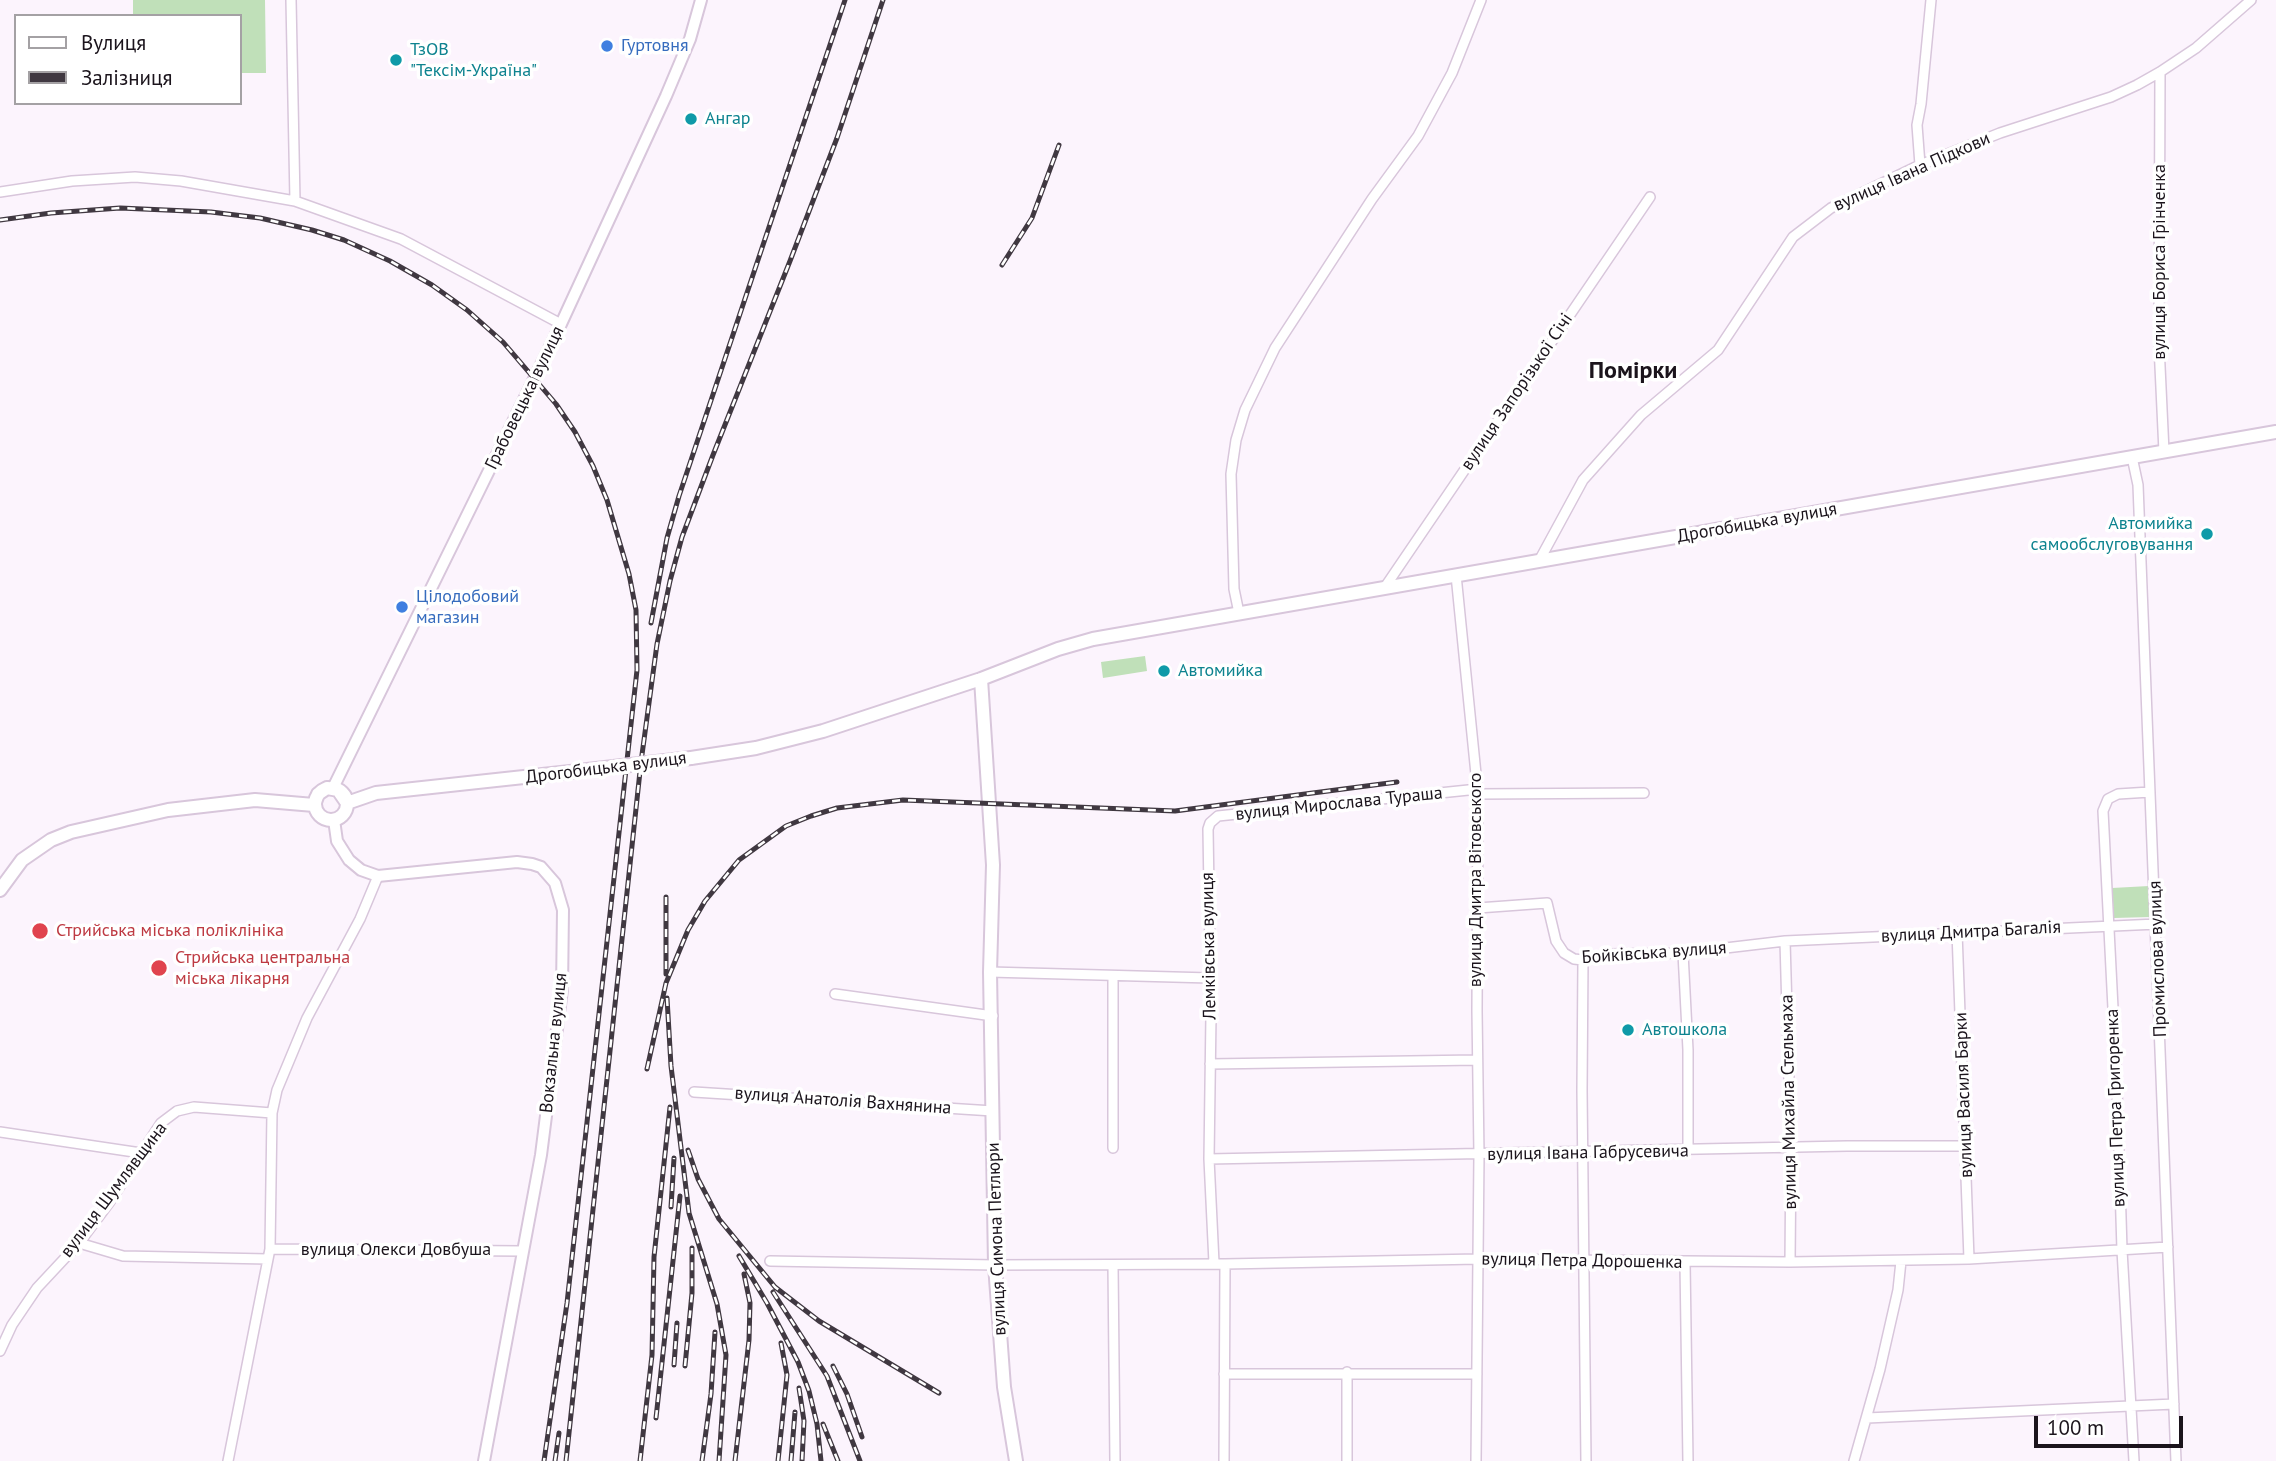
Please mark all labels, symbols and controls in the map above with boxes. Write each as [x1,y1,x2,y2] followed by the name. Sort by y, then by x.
[14,14,242,105] legend
[81,29,146,56] text: Вулиця
[621,35,689,57] place label: Гуртовня
[599,38,615,54] marker: Гуртовня
[410,39,537,82] place label: ТзОВ "Тексім-Україна"
[388,52,404,68] marker: ТзОВ "Тексім-Україна"
[81,64,173,91] text: Залізниця
[705,108,751,130] place label: Ангар
[683,111,699,127] marker: Ангар
[1830,128,1994,216] street label: вулиця Івана Підкови
[2149,164,2171,360] street label: вулиця Бориса Грінченка
[1456,309,1578,475] street label: вулиця Запорізької Січі
[481,323,569,473] street label: Грабовецька вулиця
[1589,357,1677,385] district label: Помірки
[1675,498,1839,548] street label: Дрогобицька вулиця
[2031,513,2193,556] place label: Автомийка самообслуговування
[2199,526,2215,542] marker: Автомийка самообслуговування
[416,586,519,628] place label: Цілодобовий магазин
[394,599,410,615] marker: Цілодобовий магазин
[1178,660,1263,682] place label: Автомийка
[1156,663,1172,679] marker: Автомийка
[524,747,688,789] street label: Дрогобицька вулиця
[1465,773,1487,987] street label: вулиця Дмитра Вітовського
[1234,782,1444,826] street label: вулиця Мирослава Тураша
[1197,872,1221,1020] street label: Лемківська вулиця
[2144,880,2172,1038] street label: Промислова вулиця
[1880,917,2062,947] street label: вулиця Дмитра Багалія
[56,920,284,942] place label: Стрийська міська поліклініка
[30,921,50,941] marker: Стрийська міська поліклініка
[1581,937,1727,969] street label: Бойківська вулиця
[175,947,350,990] place label: Стрийська центральна міська лікарня
[149,958,169,978] marker: Стрийська центральна міська лікарня
[536,972,572,1114] street label: Вокзальна вулиця
[1776,994,1802,1210] street label: вулиця Михайла Стельмаха
[2102,1008,2130,1208] street label: вулиця Петра Григоренка
[1950,1012,1978,1178] street label: вулиця Василя Барки
[1642,1019,1727,1041] place label: Автошкола
[1620,1022,1636,1038] marker: Автошкола
[734,1083,952,1119] street label: вулиця Анатолія Вахнянина
[56,1118,172,1262] street label: вулиця Шумлявщина
[1487,1140,1689,1166] street label: вулиця Івана Габрусевича
[983,1142,1011,1336] street label: вулиця Симона Петлюри
[301,1239,491,1261] street label: вулиця Олекси Довбуша
[1481,1248,1683,1274] street label: вулиця Петра Дорошенка
[2038,1402,2187,1446] scale bar
[2047,1414,2104,1441] text: 100 m

